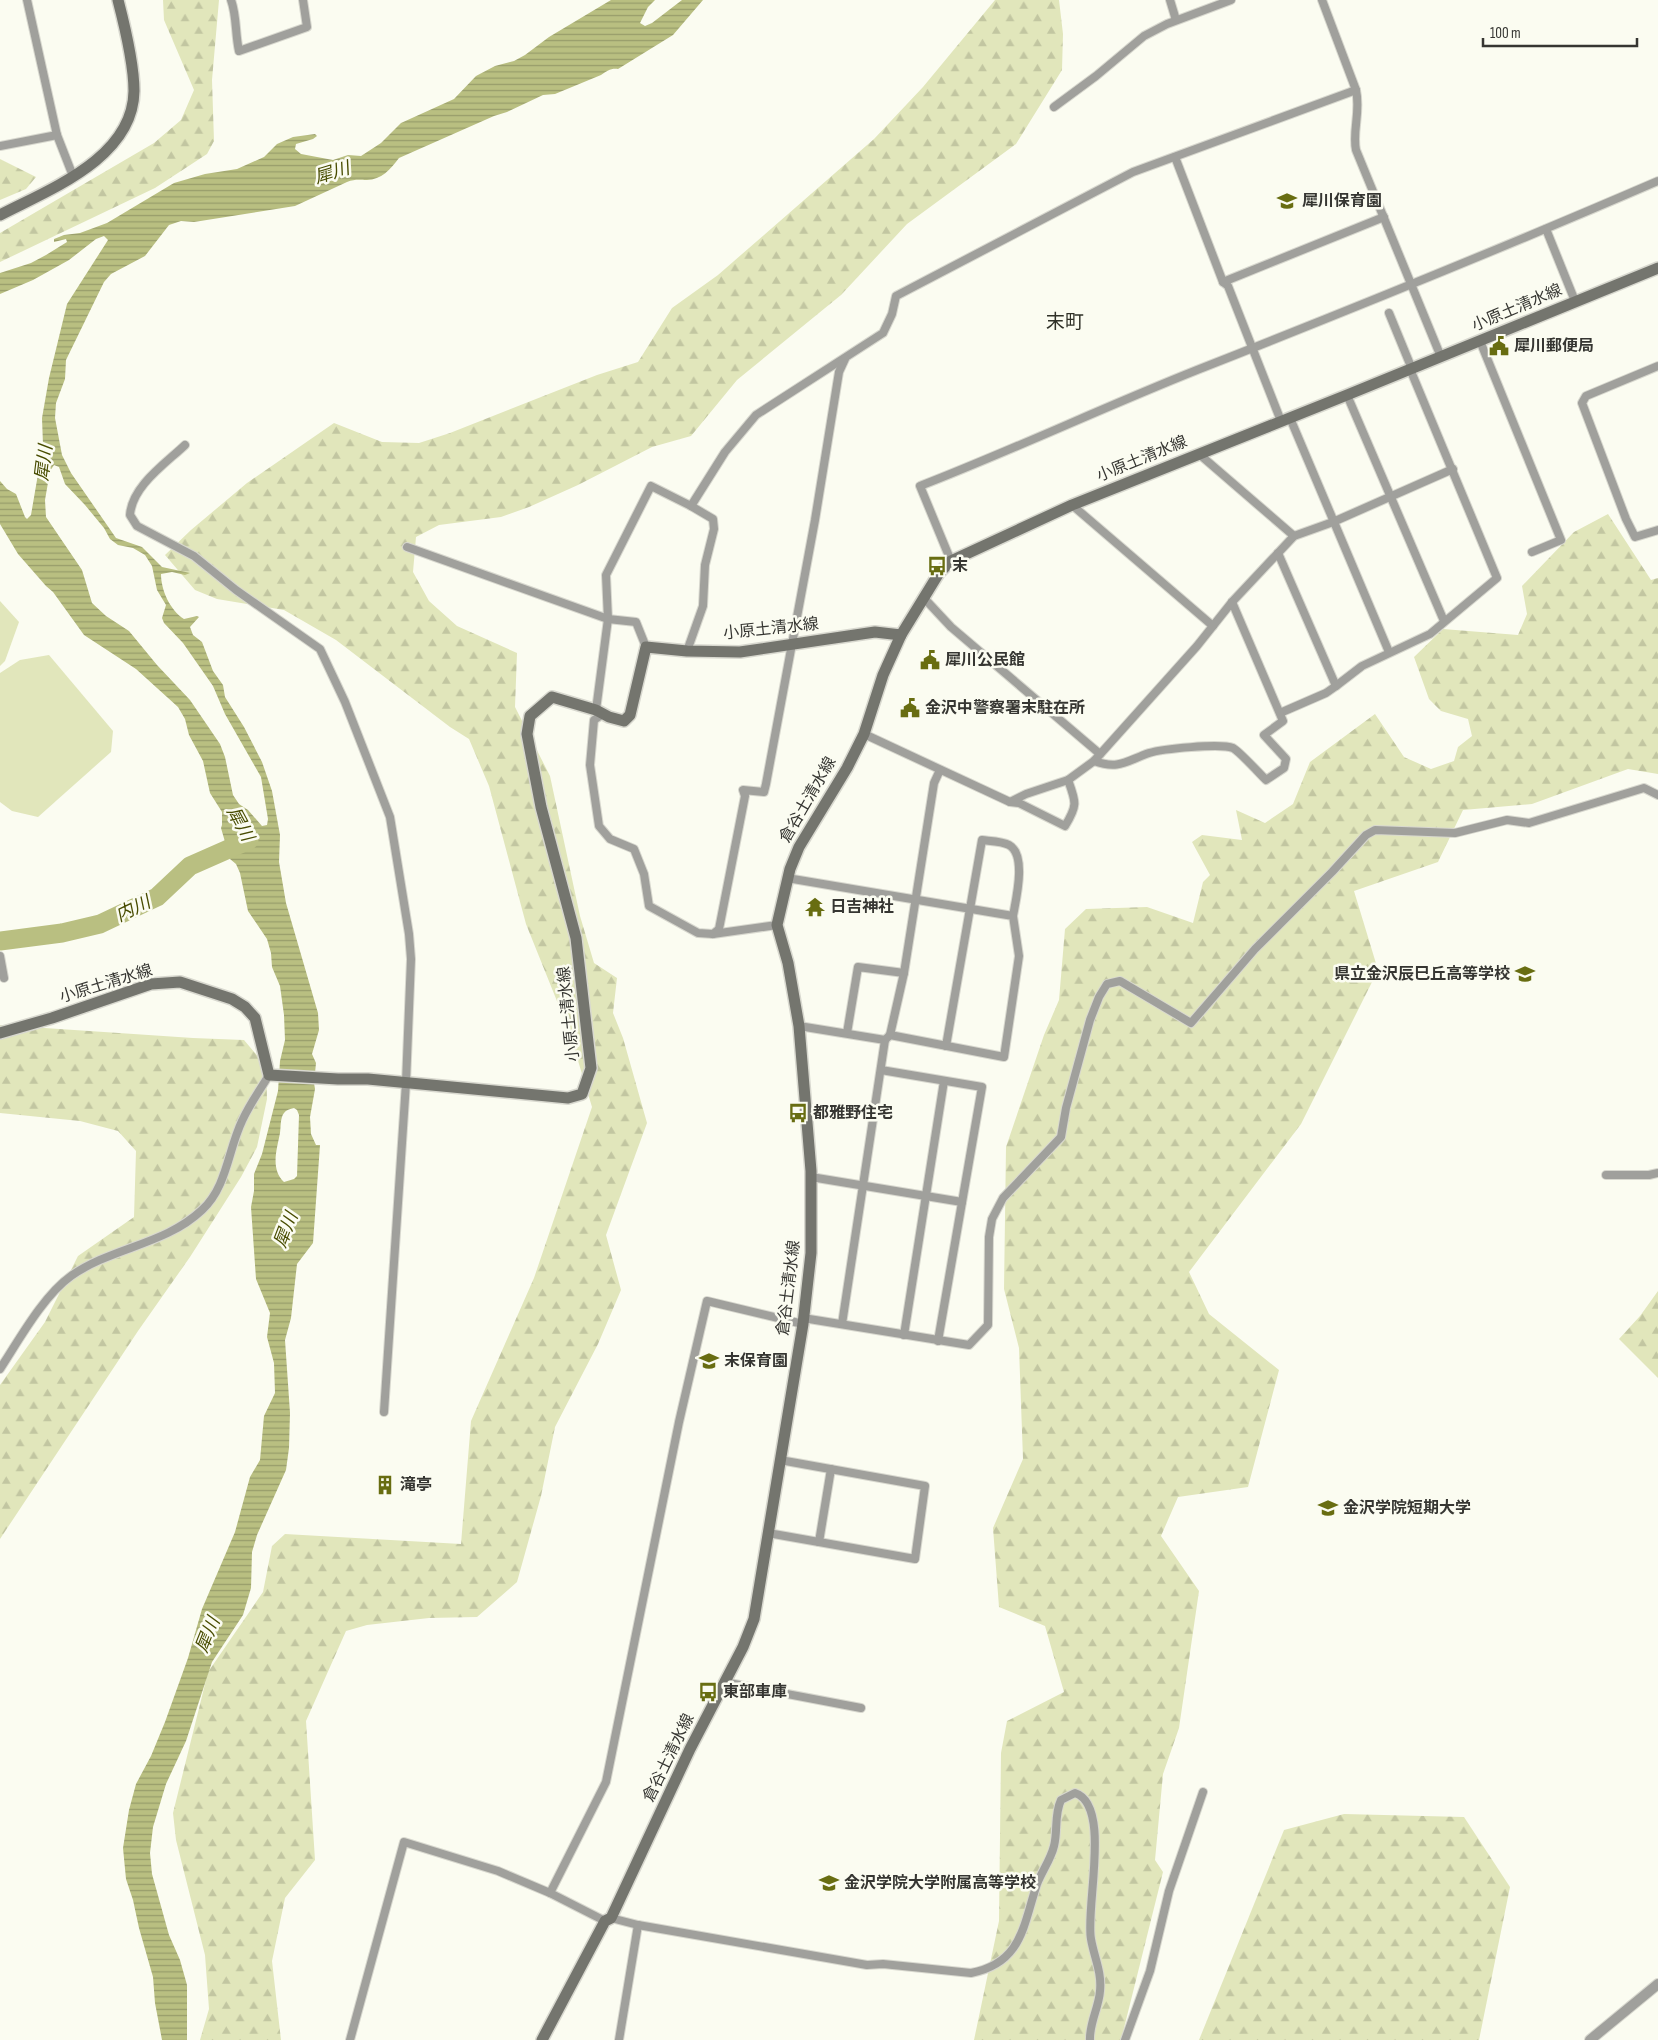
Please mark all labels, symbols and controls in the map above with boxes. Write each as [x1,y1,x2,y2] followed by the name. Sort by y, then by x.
[1483,15,1637,47] scale bar
[1490,24,1521,43] text: 100 m
[312,157,354,188] water label: 犀川
[1276,190,1298,212] school or university icon: 犀川保育園
[1302,192,1382,211] place label: 犀川保育園
[1469,280,1565,336] street label: 小原土清水線
[1046,311,1084,334] district label: 末町
[1488,335,1510,357] public building icon: 犀川郵便局
[1514,337,1594,356] place label: 犀川郵便局
[1094,432,1190,486] street label: 小原土清水線
[31,442,57,482] water label: 犀川
[926,555,948,577] bus stop icon: 末
[952,557,968,576] place label: 末
[722,615,820,643] street label: 小原土清水線
[919,649,941,671] public building icon: 犀川公民館
[945,651,1025,670] place label: 犀川公民館
[899,697,921,719] public building icon: 金沢中警察署末駐在所
[925,699,1085,718] place label: 金沢中警察署末駐在所
[776,754,840,846] street label: 倉谷土清水線
[222,803,259,847] water label: 犀川
[112,891,156,926] water label: 内川
[804,896,826,918] temple icon: 日吉神社
[830,897,894,917] place label: 日吉神社
[57,961,155,1007] street label: 小原土清水線
[1514,963,1536,985] school or university icon: 県立金沢辰巳丘高等学校
[555,965,583,1063] street label: 小原土清水線
[1334,965,1510,984] place label: 県立金沢辰巳丘高等学校
[787,1102,809,1124] bus stop icon: 都雅野住宅
[813,1104,893,1123] place label: 都雅野住宅
[270,1208,303,1251] water label: 犀川
[774,1239,804,1337] street label: 倉谷土清水線
[698,1350,720,1372] school or university icon: 末保育園
[724,1352,788,1371] place label: 末保育園
[374,1474,396,1496] building icon: 滝亭
[400,1476,432,1495] place label: 滝亭
[1317,1497,1339,1519] school or university icon: 金沢学院短期大学
[1343,1499,1471,1518] place label: 金沢学院短期大学
[192,1613,225,1656] water label: 犀川
[697,1681,719,1703] bus stop icon: 東部車庫
[723,1683,787,1702] place label: 東部車庫
[639,1711,699,1805] street label: 倉谷土清水線
[818,1872,840,1894] school or university icon: 金沢学院大学附属高等学校
[844,1874,1036,1893] place label: 金沢学院大学附属高等学校

